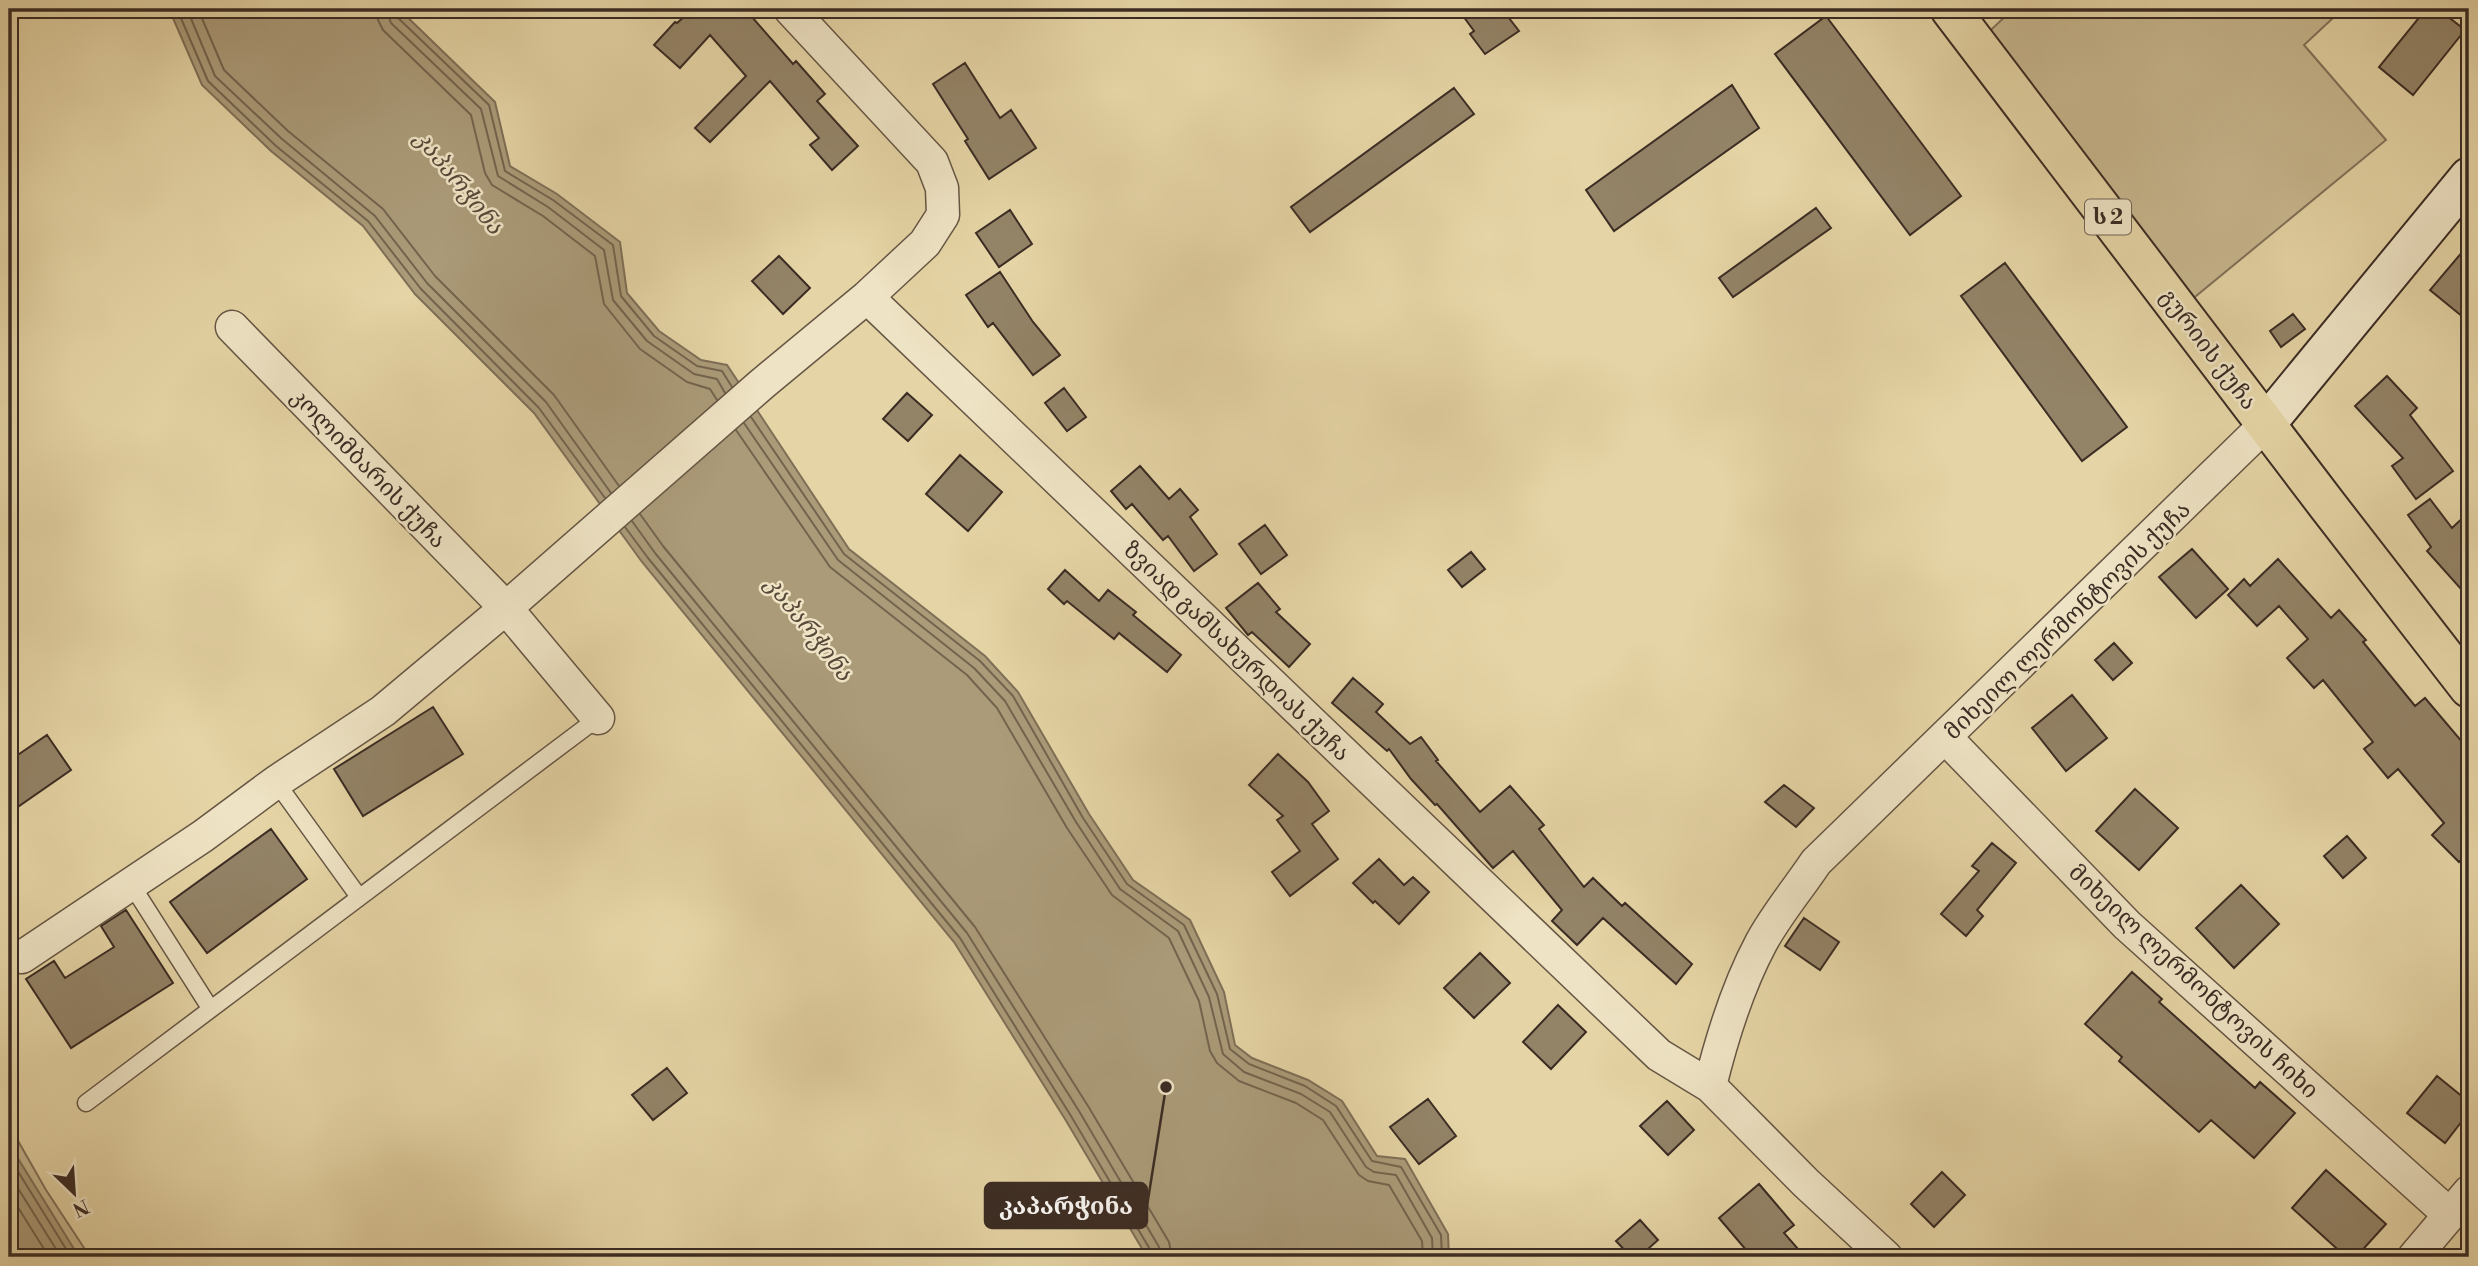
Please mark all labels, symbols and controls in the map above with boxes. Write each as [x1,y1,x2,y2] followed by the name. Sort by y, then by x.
[407,124,509,241] water label: კაპარჭინა
[2085,200,2131,234] road number: ს 2
[2154,284,2263,415] street label: გურიის ქუჩა
[285,383,452,554] street label: კოლიმბარის ქუჩა
[1939,496,2196,746] street label: მიხეილ ლერმონტოვის ქუჩა
[1117,536,1355,767] street label: ზვიად გამსახურდიას ქუჩა
[758,570,859,687] water label: კაპარჭინა
[2063,859,2324,1105] street label: მიხეილ ლერმონტოვის ჩიხი
[38,1158,108,1228] north arrow
[985,1183,1147,1228] callout: კაპარჭინა
[999,1192,1133,1222] text: კაპარჭინა
[69,1193,93,1222] text: N

